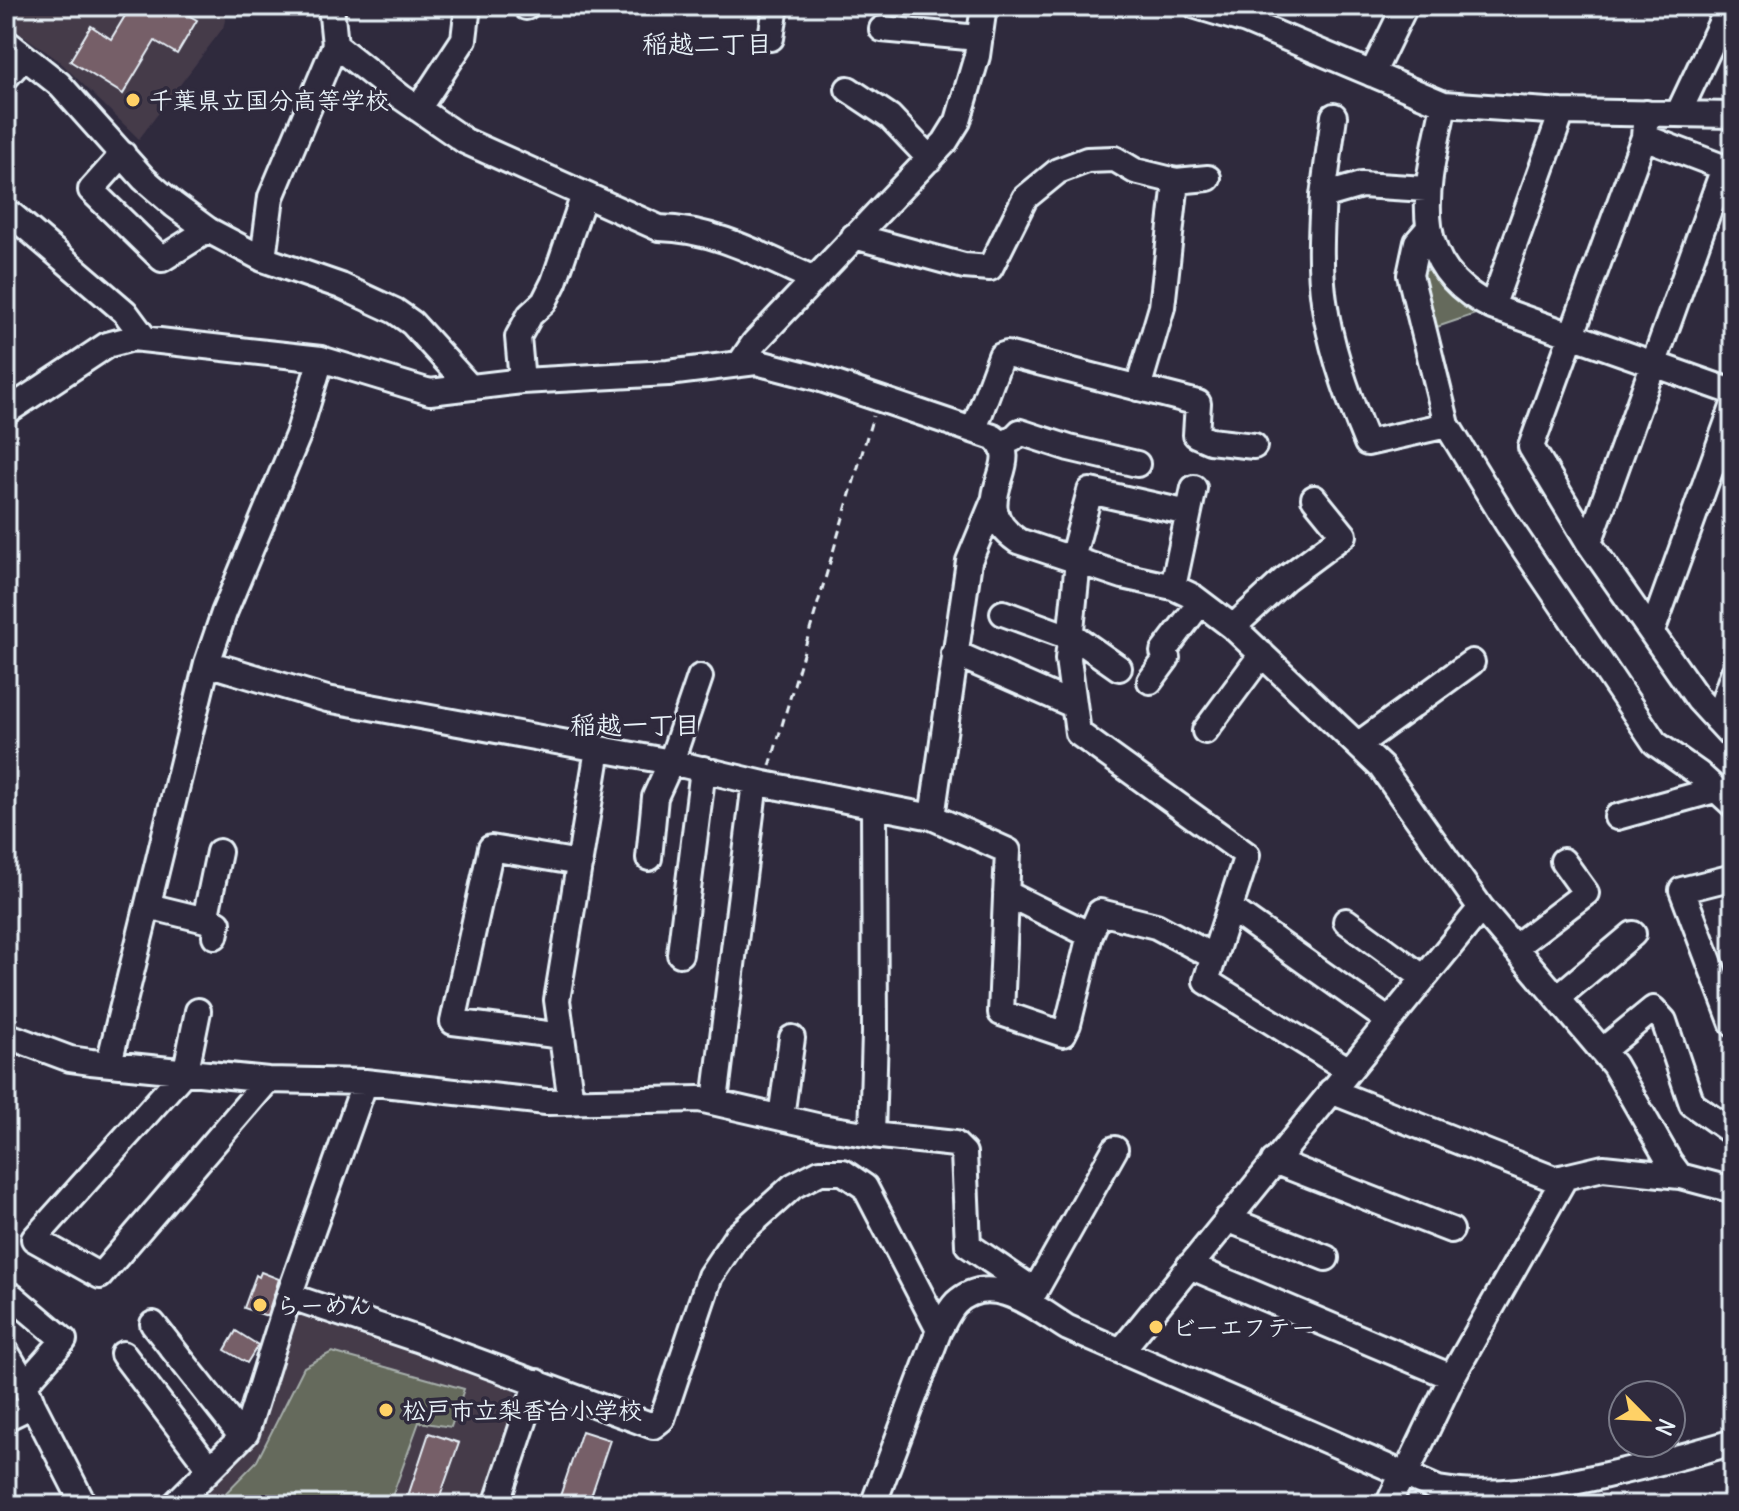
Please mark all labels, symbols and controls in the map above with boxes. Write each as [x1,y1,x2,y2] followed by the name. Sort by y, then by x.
[642,27,772,60] district label: 稲越二丁目
[149,85,389,115] place label: 千葉県立国分高等学校
[124,91,142,109] marker: 千葉県立国分高等学校
[570,708,700,741] district label: 稲越一丁目
[276,1290,372,1320] place label: らーめん
[251,1296,269,1314] marker: らーめん
[1172,1312,1315,1342] place label: ビーエフテー
[1147,1318,1165,1336] marker: ビーエフテー
[1607,1379,1687,1459] north arrow
[402,1395,642,1425] place label: 松戸市立梨香台小学校
[377,1401,395,1419] marker: 松戸市立梨香台小学校
[1649,1414,1681,1440] text: N

